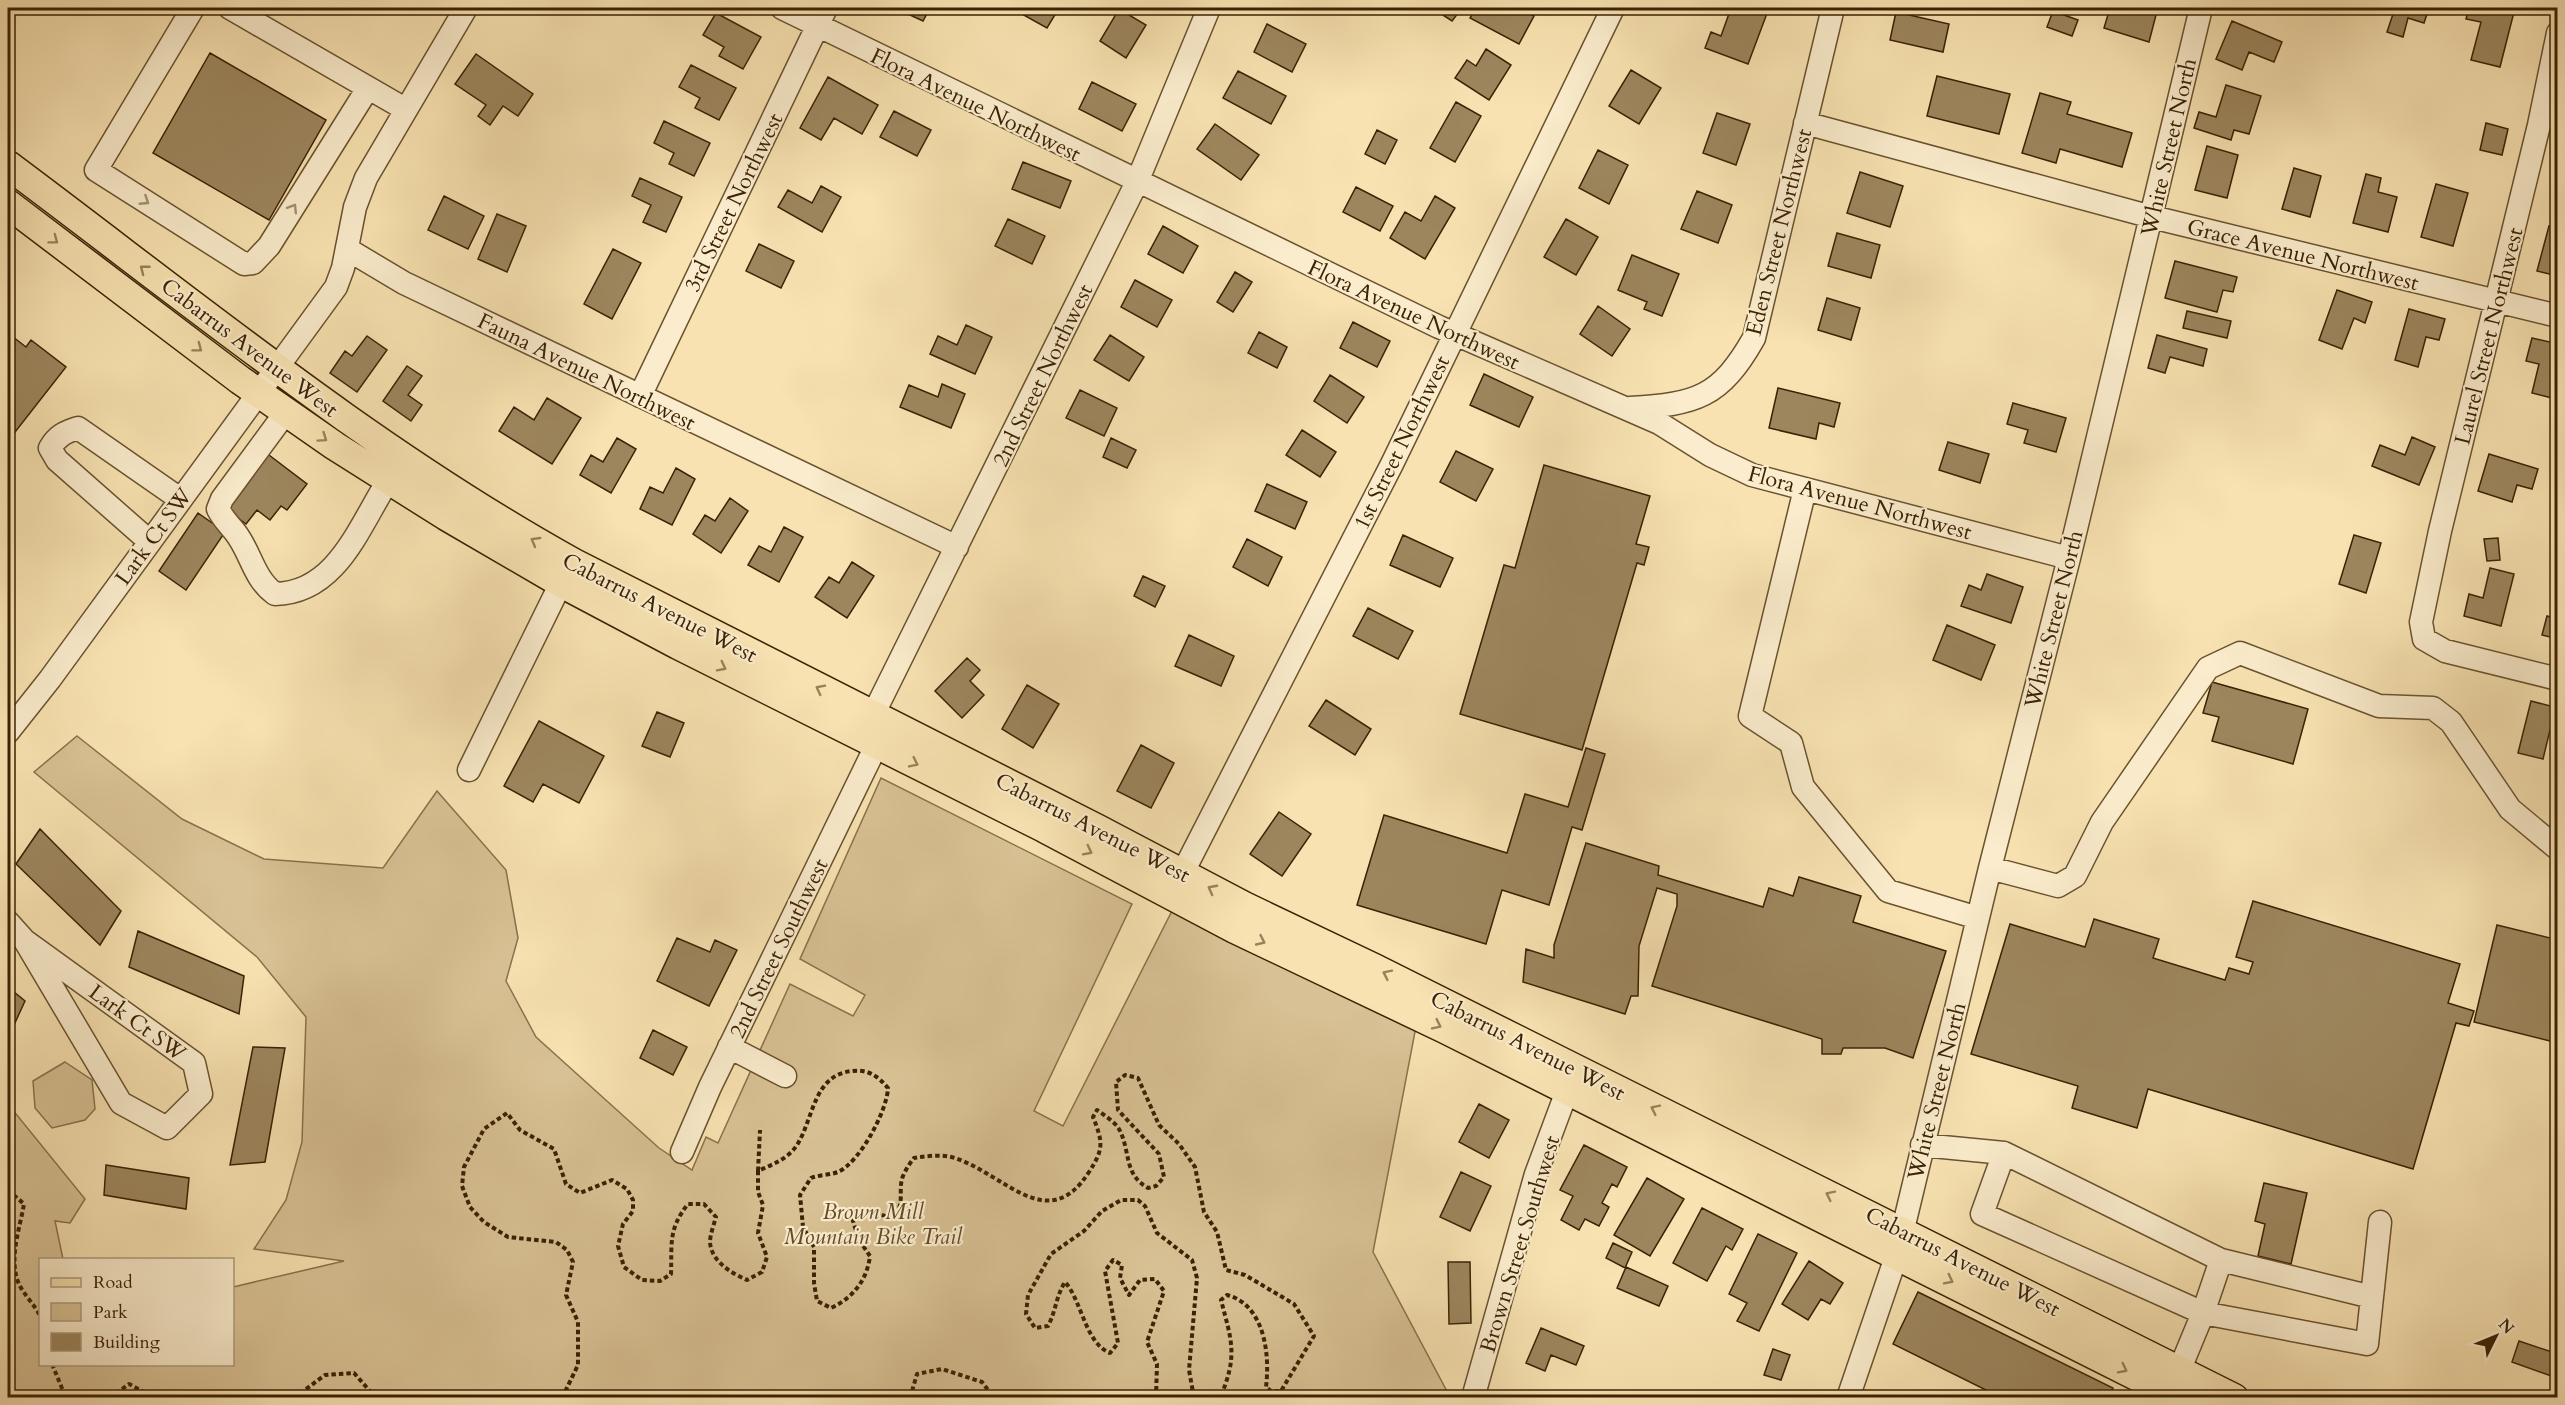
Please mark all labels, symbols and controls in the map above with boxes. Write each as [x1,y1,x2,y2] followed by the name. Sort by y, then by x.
[865,41,1086,169] street label: Flora Avenue Northwest
[2134,55,2204,240] street label: White Street North
[678,108,790,297] street label: 3rd Street Northwest
[1739,126,1819,339] street label: Eden Street Northwest
[139,194,149,206] one-way arrow
[286,204,297,215] one-way arrow
[2184,212,2422,298] street label: Grace Avenue Northwest
[2447,224,2530,448] street label: Laurel Street Northwest
[47,233,58,244] one-way arrow
[1303,253,1524,377] street label: Flora Avenue Northwest
[140,265,151,276] one-way arrow
[155,271,344,424] street label: Cabarrus Avenue West
[986,279,1100,472] street label: 2nd Street Northwest
[473,306,701,438] street label: Fauna Avenue Northwest
[191,340,202,351] one-way arrow
[1347,350,1457,534] street label: 1st Street Northwest
[316,431,327,442] one-way arrow
[1745,459,1975,547] street label: Flora Avenue Northwest
[108,481,200,591] street label: Lark Ct SW
[2017,527,2091,712] street label: White Street North
[531,537,541,549] one-way arrow
[557,546,762,670] street label: Cabarrus Avenue West
[716,660,727,671] one-way arrow
[816,685,827,696] one-way arrow
[908,755,919,767] one-way arrow
[990,766,1195,890] street label: Cabarrus Avenue West
[1082,844,1092,855] one-way arrow
[722,854,835,1043] street label: 2nd Street Southwest
[1207,885,1218,896] one-way arrow
[1254,934,1265,946] one-way arrow
[1382,970,1393,982] one-way arrow
[83,977,193,1069] street label: Lark Ct SW
[1425,984,1630,1108] street label: Cabarrus Avenue West
[1900,999,1974,1184] street label: White Street North
[1430,1018,1441,1029] one-way arrow
[1651,1104,1662,1116] one-way arrow
[1473,1132,1567,1357] street label: Brown Street Southwest
[1825,1191,1836,1203] one-way arrow
[784,1197,963,1252] park label: Brown Mill Mountain Bike Trail
[1860,1200,2065,1324] street label: Cabarrus Avenue West
[39,1258,234,1366] legend
[93,1270,133,1295] text: Road
[1943,1273,1954,1285] one-way arrow
[93,1300,128,1325] text: Park
[2466,1306,2526,1366] north arrow
[2493,1314,2519,1339] text: N
[93,1330,161,1355] text: Building
[2116,1361,2127,1373] one-way arrow

